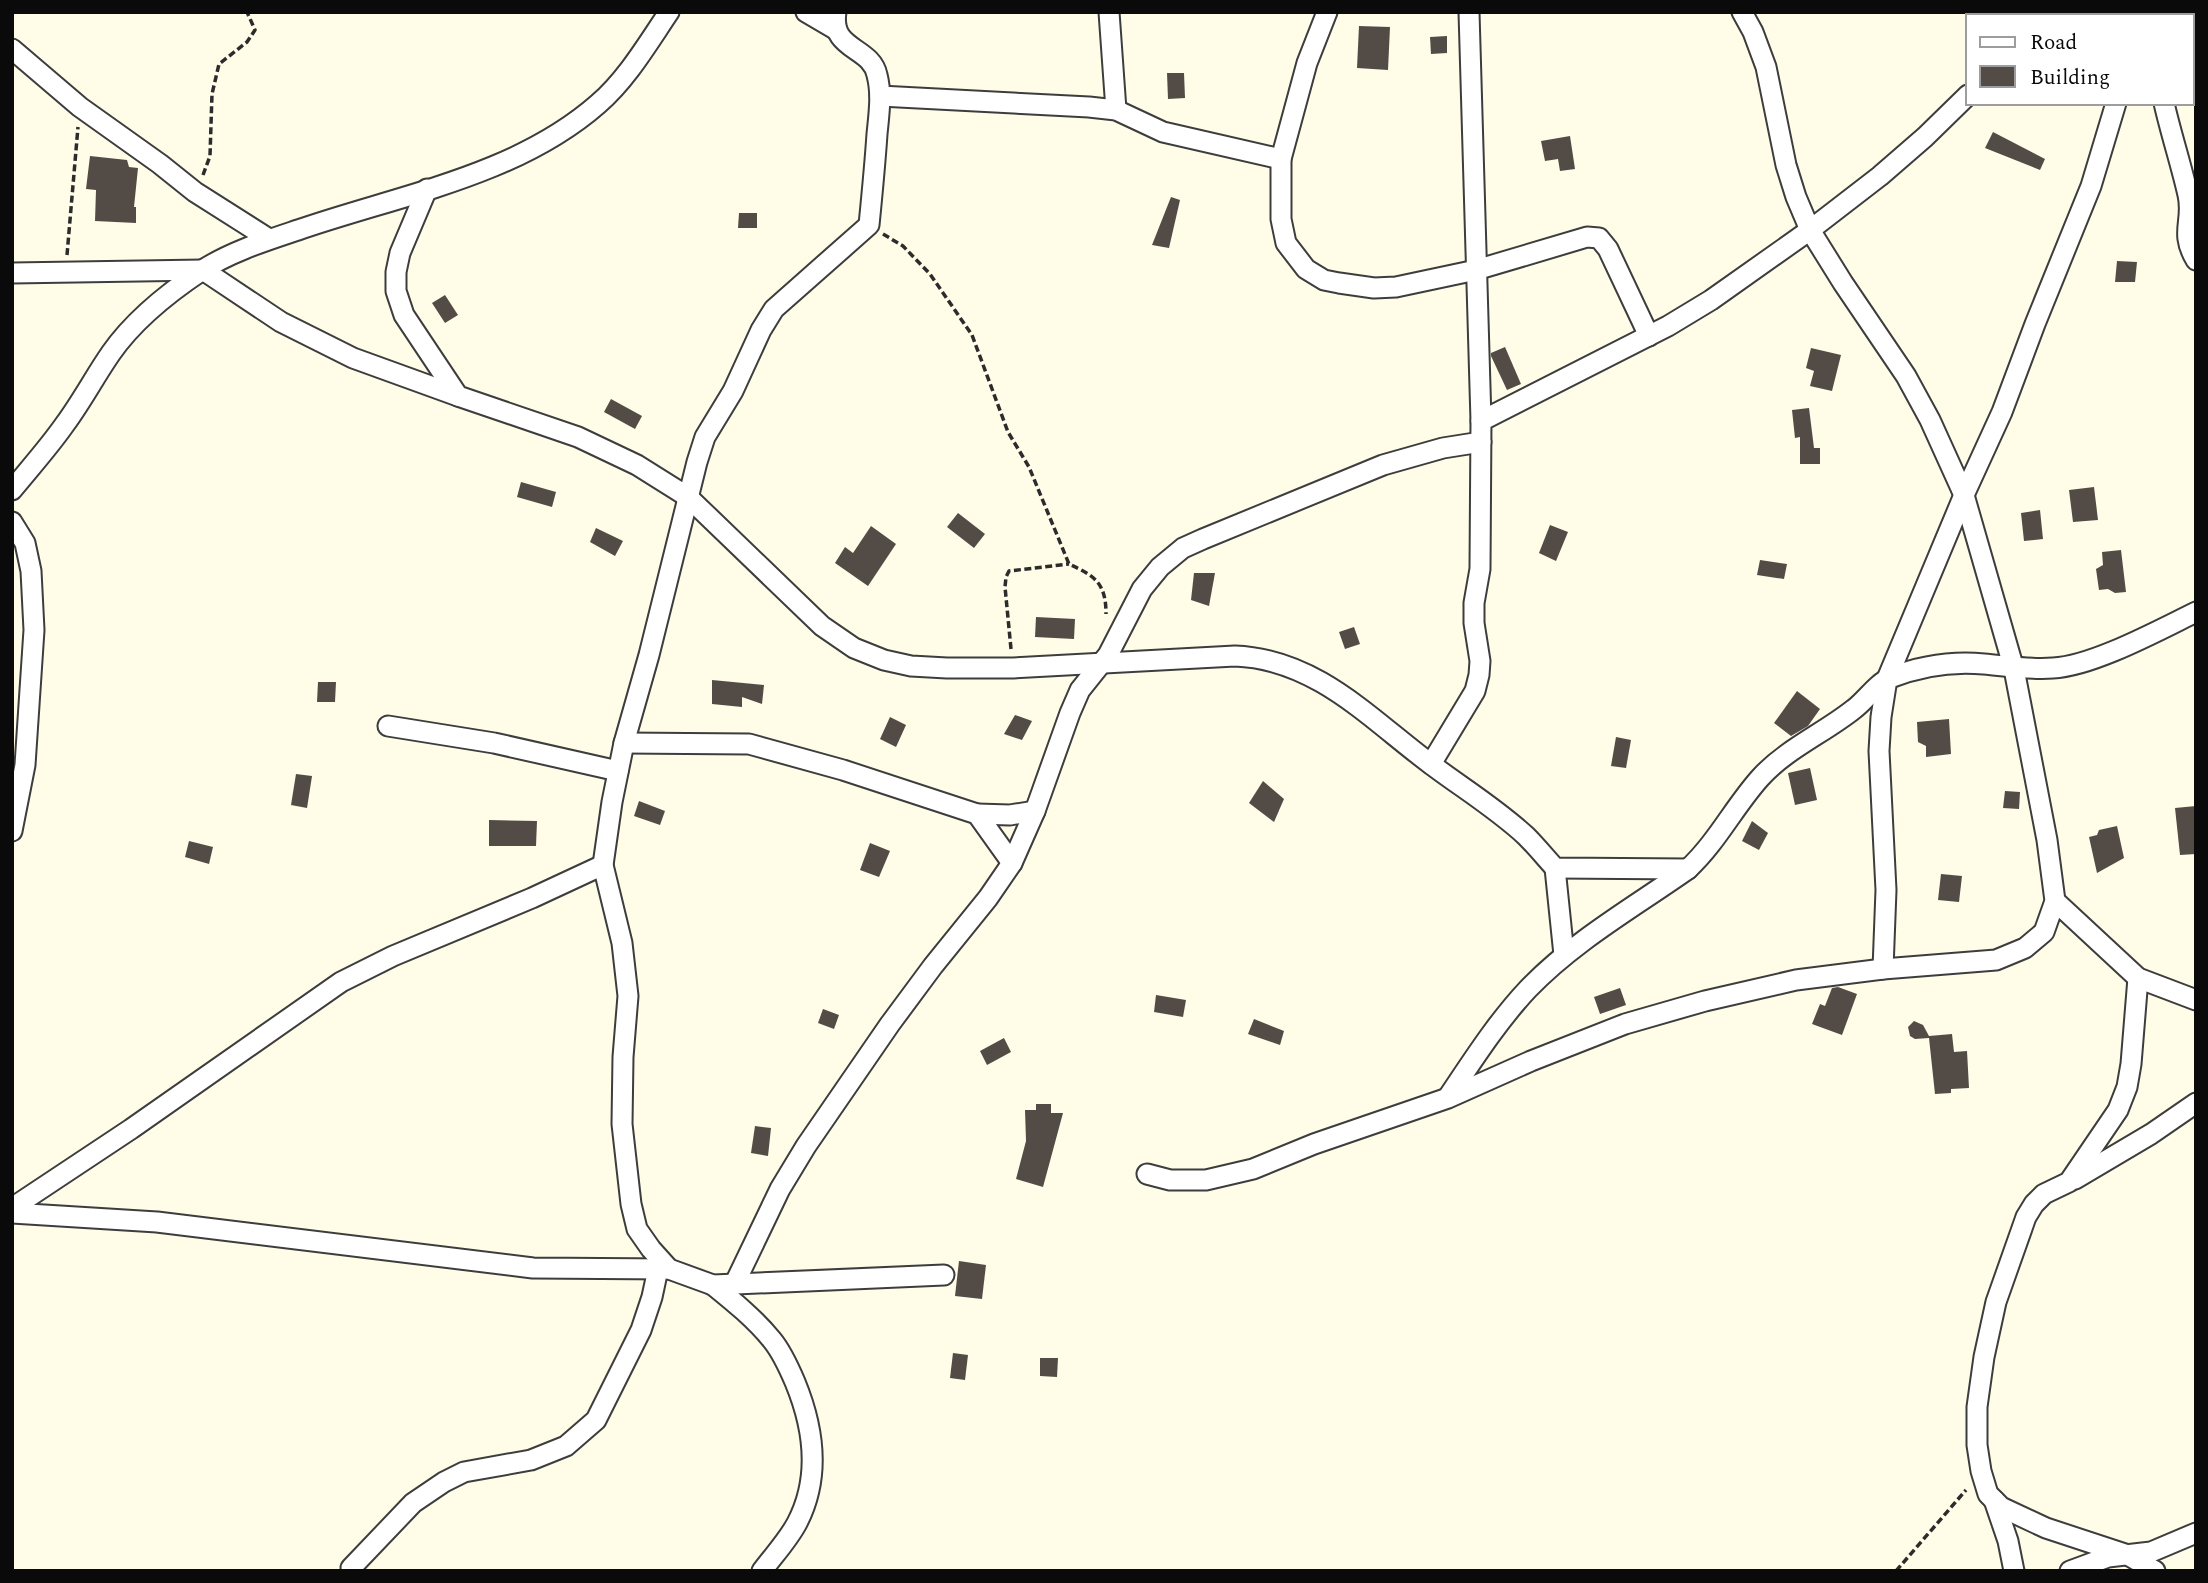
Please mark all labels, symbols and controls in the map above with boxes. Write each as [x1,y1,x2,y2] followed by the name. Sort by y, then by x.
[1966,14,2194,105] legend
[2030,27,2077,59] text: Road
[2030,62,2110,94] text: Building

